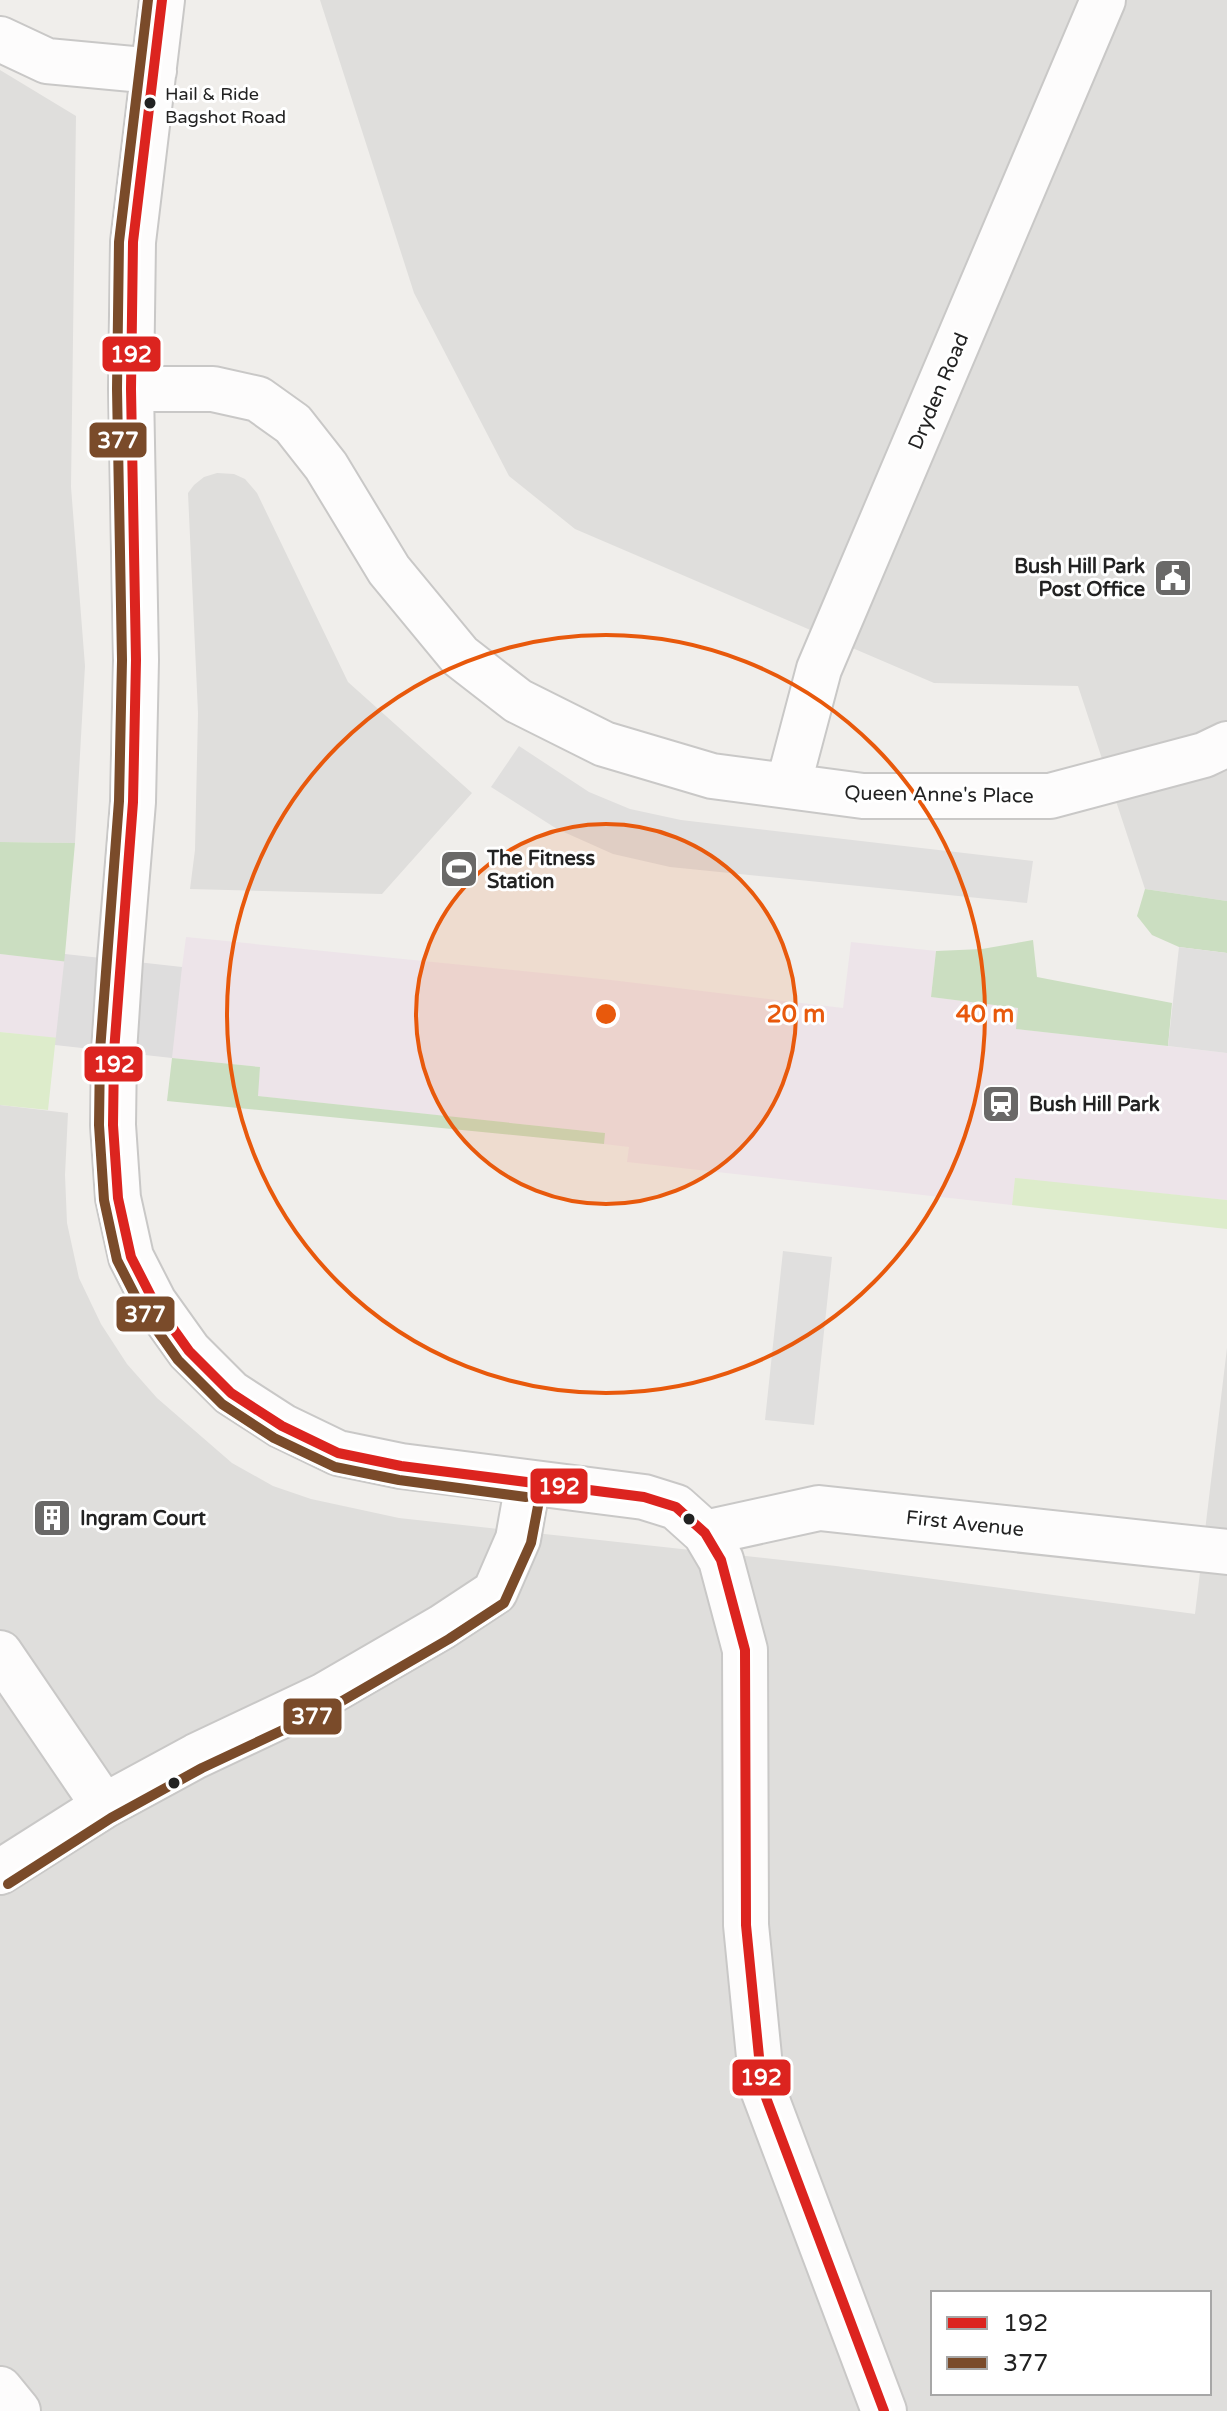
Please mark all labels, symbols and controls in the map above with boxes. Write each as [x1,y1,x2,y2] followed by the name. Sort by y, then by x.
[165,83,286,128] place label: Hail & Ride Bagshot Road
[142,95,158,111] marker: Hail & Ride Bagshot Road
[904,329,974,453] street label: Dryden Road
[101,335,162,373] line badge: 192
[110,342,152,368] text: 192
[88,421,148,459] line badge: 377
[97,428,139,454] text: 377
[1014,555,1145,602] place label: Bush Hill Park Post Office
[1152,557,1194,599] public building icon: Bush Hill Park Post Office
[844,781,1034,809] street label: Queen Anne's Place
[486,847,595,894] place label: The Fitness Station
[438,848,480,890] sports icon: The Fitness Station
[592,1000,620,1028] centre of rings
[767,1000,825,1029] text: 20 m
[956,1000,1014,1029] text: 40 m
[83,1045,144,1083] line badge: 192
[93,1052,135,1078] text: 192
[980,1083,1022,1125] station icon: Bush Hill Park
[1029,1093,1160,1117] place label: Bush Hill Park
[115,1295,176,1333] line badge: 377
[124,1302,166,1328] text: 377
[529,1467,589,1505] line badge: 192
[538,1474,580,1500] text: 192
[31,1497,73,1539] building icon: Ingram Court
[905,1506,1025,1542] street label: First Avenue
[80,1507,206,1531] place label: Ingram Court
[681,1511,697,1527] unlabelled marker
[282,1697,343,1736] line badge: 377
[291,1704,333,1730] text: 377
[166,1775,182,1791] unlabelled marker
[731,2058,792,2097] line badge: 192
[740,2065,782,2091] text: 192
[931,2291,1211,2395] legend
[1003,2309,1048,2338] text: 192
[1003,2349,1048,2378] text: 377

